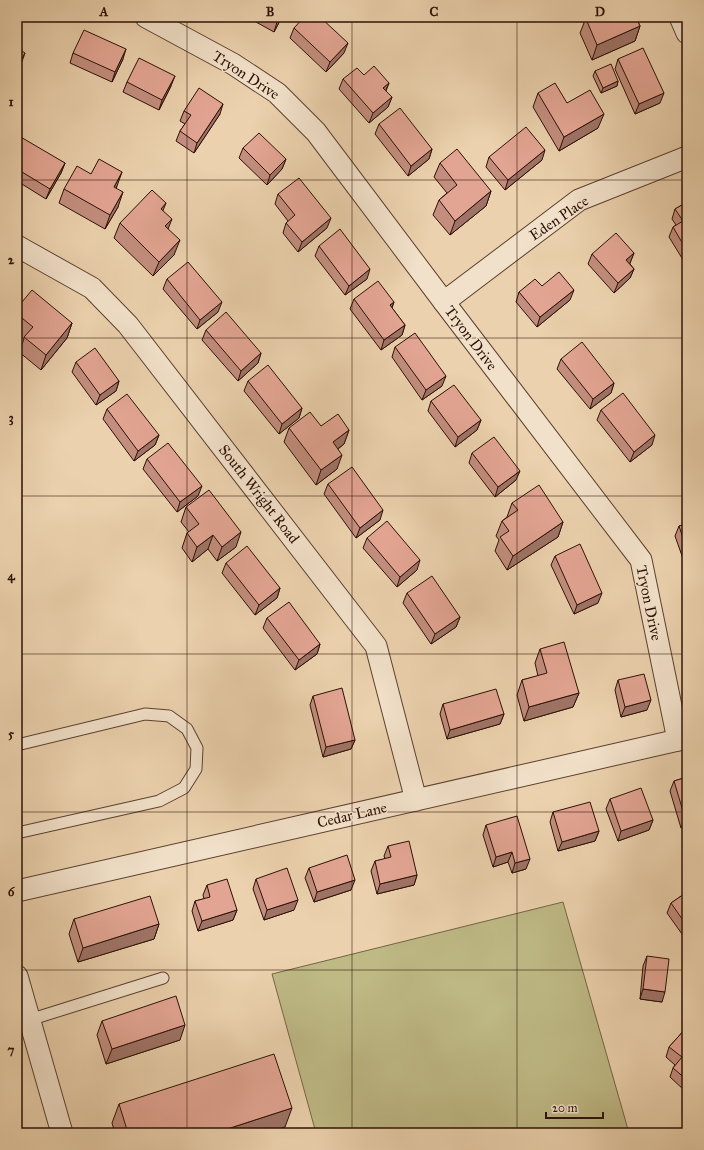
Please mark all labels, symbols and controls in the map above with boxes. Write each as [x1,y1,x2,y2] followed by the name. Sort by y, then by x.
[99,4,109,20] text: A
[266,4,275,20] text: B
[430,4,439,20] text: C
[595,4,605,20] text: D
[209,47,283,103] street label: Tryon Drive
[8,94,14,110] text: 1
[526,192,592,244] street label: Eden Place
[8,252,15,268] text: 2
[441,302,501,374] street label: Tryon Drive
[8,410,14,426] text: 3
[215,441,303,547] street label: South Wright Road
[632,564,666,642] street label: Tryon Drive
[7,568,15,584] text: 4
[8,726,15,742] text: 5
[315,798,389,832] street label: Cedar Lane
[8,884,16,900] text: 6
[8,1042,15,1058] text: 7
[546,1094,603,1120] scale bar
[552,1101,578,1115] text: 20 m

